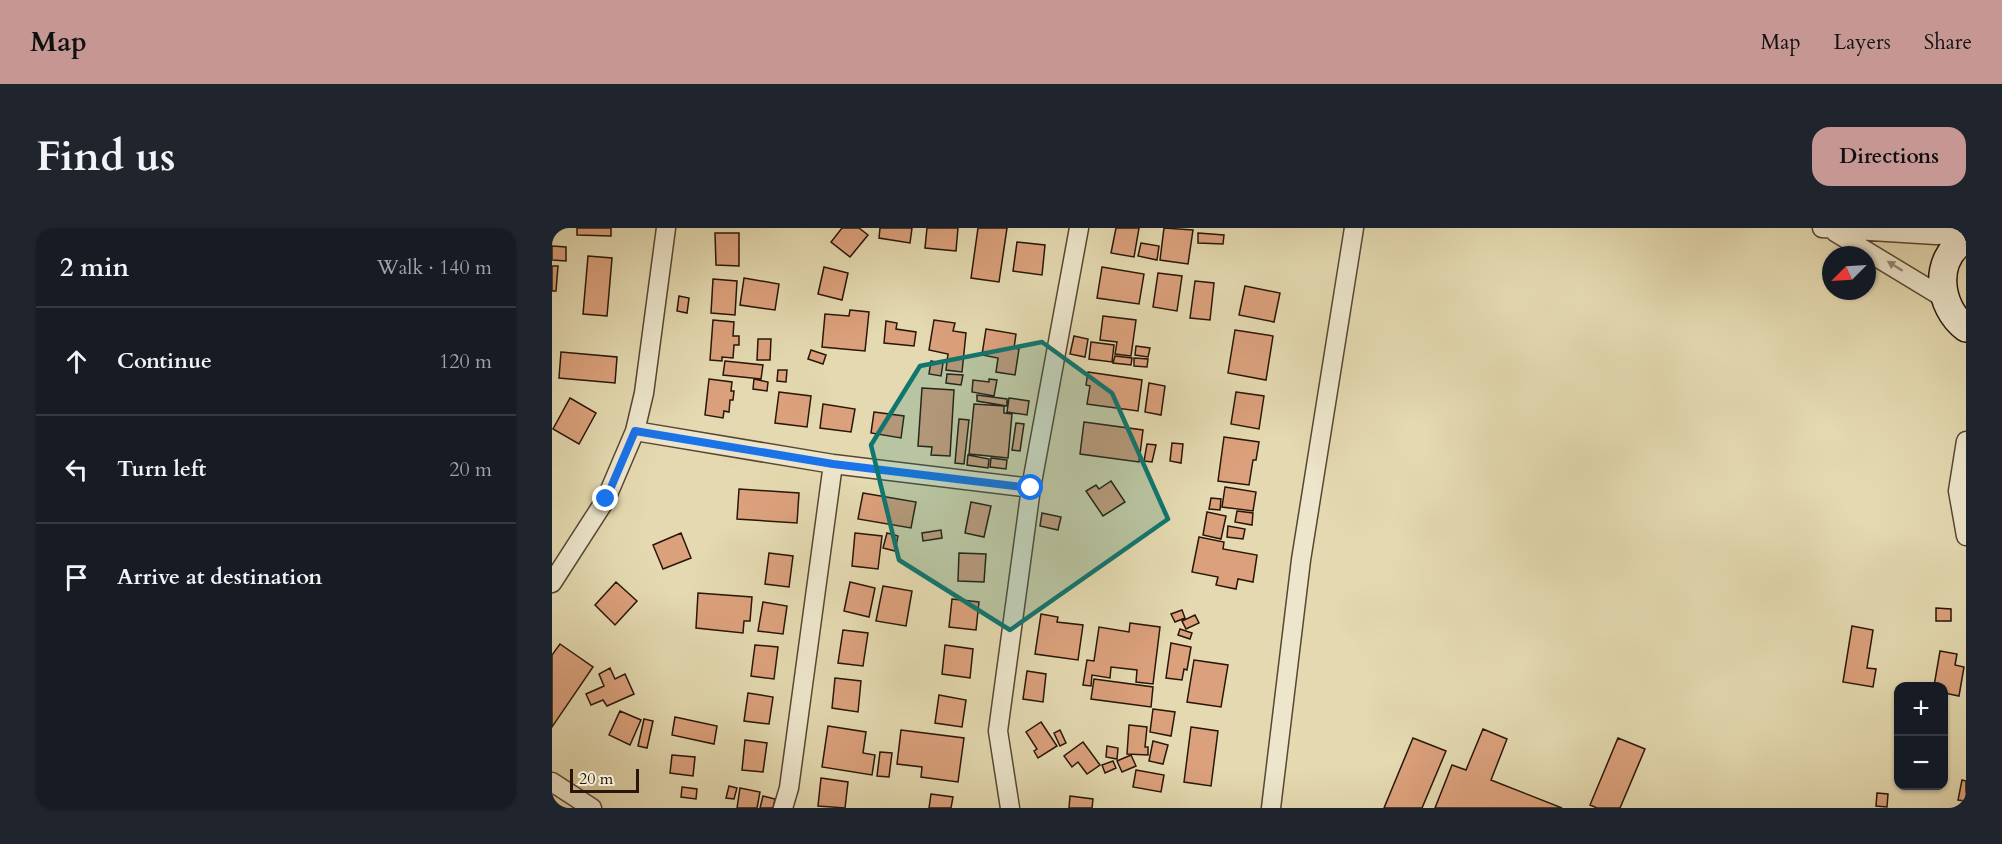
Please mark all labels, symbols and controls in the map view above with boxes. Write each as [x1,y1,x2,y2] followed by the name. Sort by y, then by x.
[30,23,87,61] text: Map
[1761,28,1801,57] text: Map
[1834,28,1891,57] text: Layers
[1924,28,1972,57] text: Share
[1812,127,1966,186] button: Directions
[36,128,176,185] text: Find us
[1822,246,1876,300] north arrow
[60,250,129,285] text: 2 min
[377,254,492,281] text: Walk · 140 m
[1887,261,1903,272] one-way arrow
[60,345,93,378] icon: ahead
[117,346,212,376] text: Continue
[439,348,492,375] text: 120 m
[60,453,93,486] icon: left
[117,454,206,484] text: Turn left
[449,456,492,483] text: 20 m
[1017,474,1043,500] route start
[592,485,618,511] route end
[60,561,93,594] icon: arrive
[117,562,322,592] text: Arrive at destination
[1894,682,1948,790] map controls
[1894,682,1948,736] button: +
[1894,736,1948,790] button: −
[570,766,639,794] scale bar
[579,768,613,790] text: 20 m

